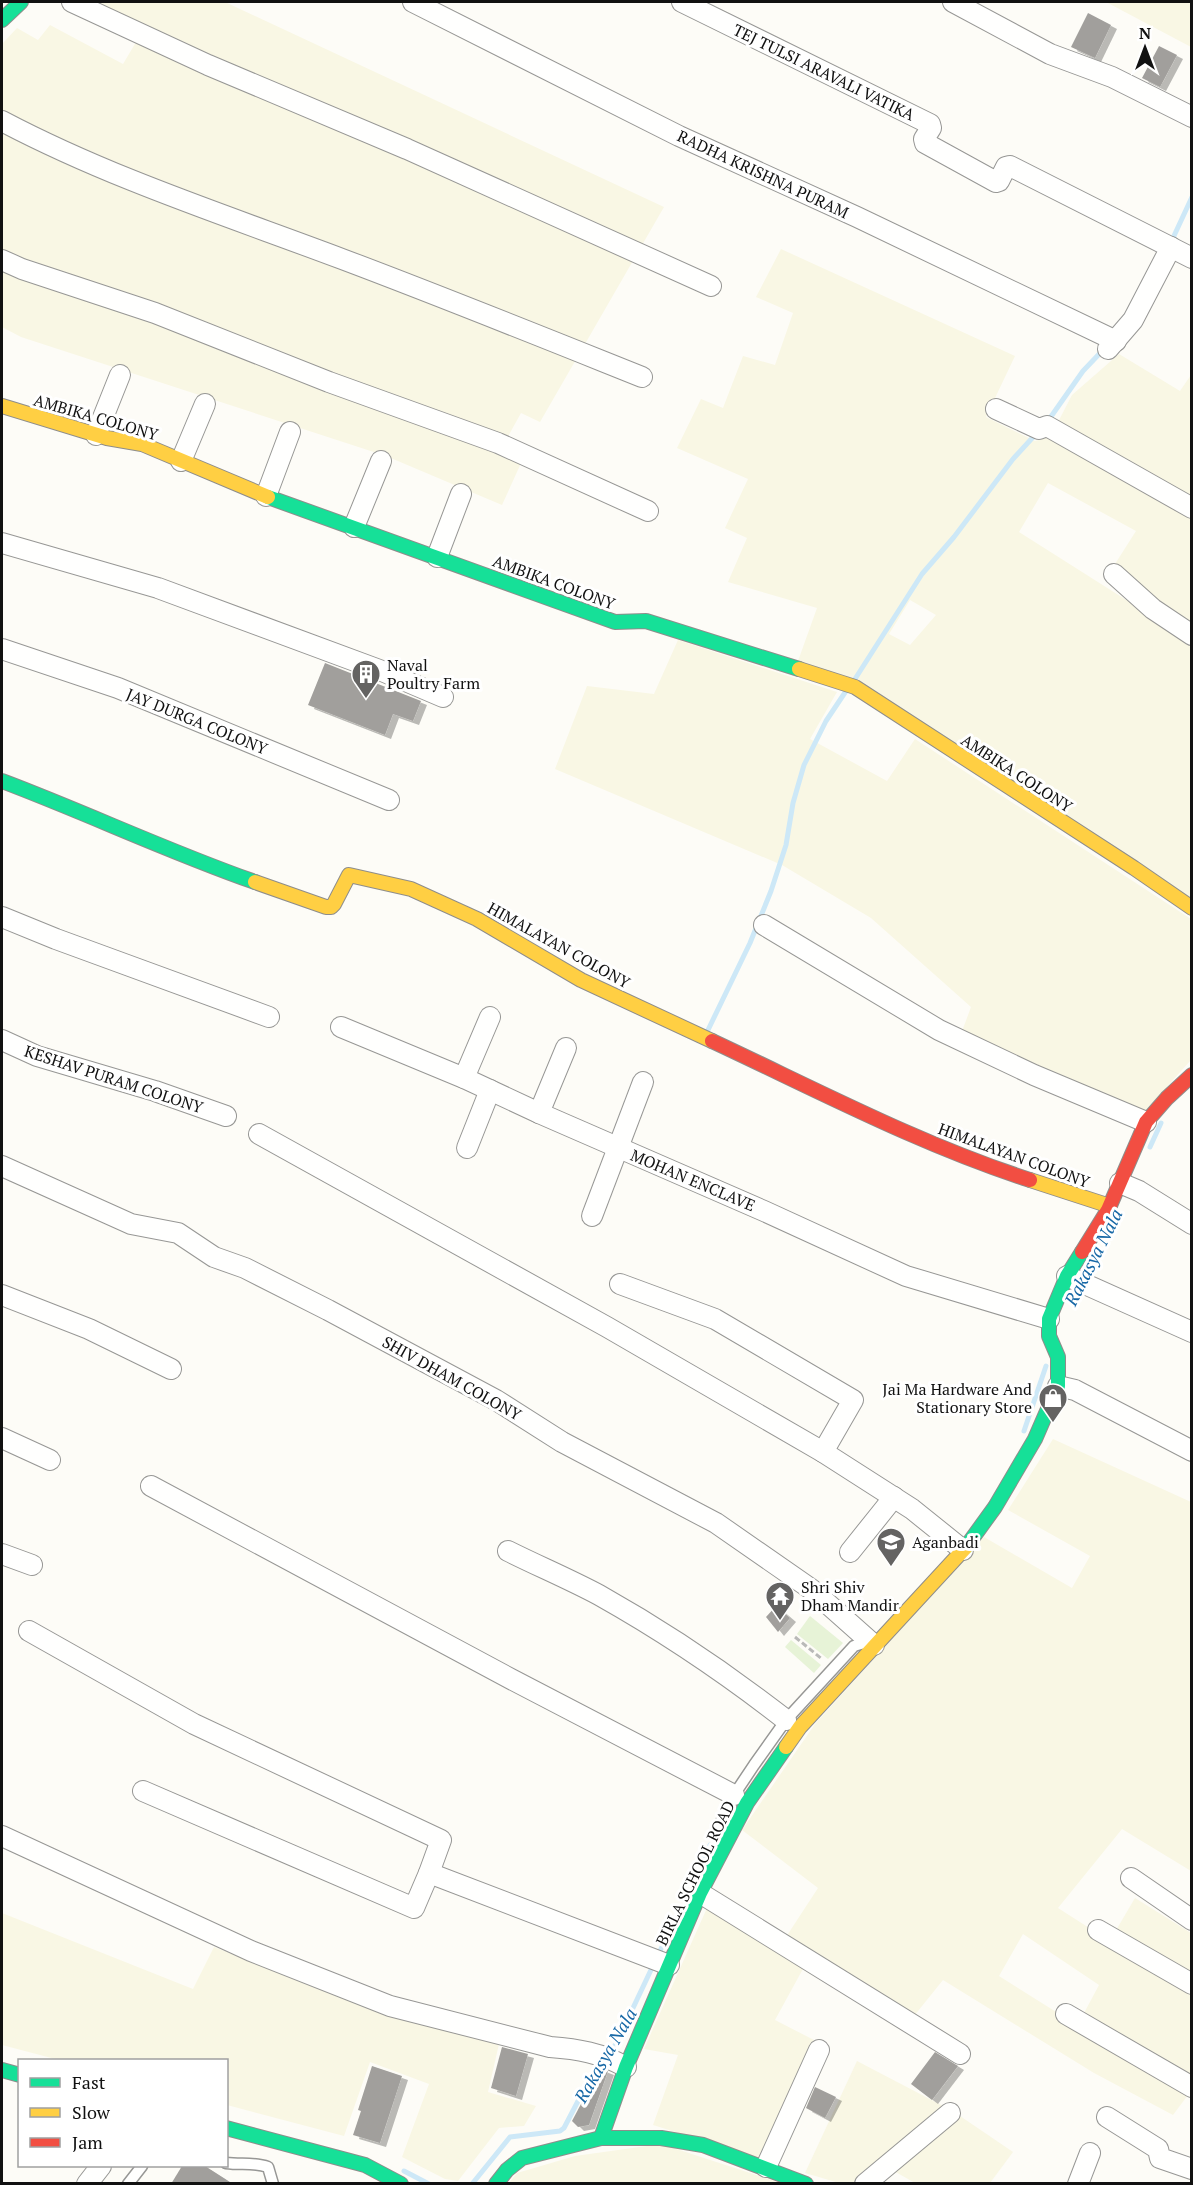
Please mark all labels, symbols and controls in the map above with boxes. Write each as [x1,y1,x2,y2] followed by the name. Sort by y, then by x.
[729,18,919,126] street label: TEJ TULSI ARAVALI VATIKA
[1115,18,1175,78] north arrow
[1139,22,1151,44] text: N
[674,125,852,223] street label: RADHA KRISHNA PURAM
[31,389,162,446] street label: AMBIKA COLONY
[490,550,619,615] street label: AMBIKA COLONY
[387,654,480,694] place label: Naval Poultry Farm
[350,658,382,700] building icon: Naval Poultry Farm
[123,683,272,760] street label: JAY DURGA COLONY
[957,729,1078,818] street label: AMBIKA COLONY
[484,897,635,994] street label: HIMALAYAN COLONY
[22,1040,207,1119] street label: KESHAV PURAM COLONY
[935,1117,1093,1193] street label: HIMALAYAN COLONY
[627,1144,759,1216] street label: MOHAN ENCLAVE
[1058,1205,1128,1310] water label: Rakasya Nala
[378,1331,526,1426] street label: SHIV DHAM COLONY
[882,1378,1032,1418] place label: Jai Ma Hardware And Stationary Store
[1037,1382,1069,1424] shop icon: Jai Ma Hardware And Stationary Store
[875,1526,907,1568] school or university icon: Aganbadi
[912,1531,979,1553] place label: Aganbadi
[801,1576,900,1616] place label: Shri Shiv Dham Mandir
[764,1580,796,1622] temple icon: Shri Shiv Dham Mandir
[650,1797,740,1949] street label: BIRLA SCHOOL ROAD
[568,2003,642,2108] water label: Rakasya Nala
[18,2059,228,2167] legend
[72,2070,106,2094] text: Fast
[72,2100,111,2124] text: Slow
[72,2130,103,2154] text: Jam

